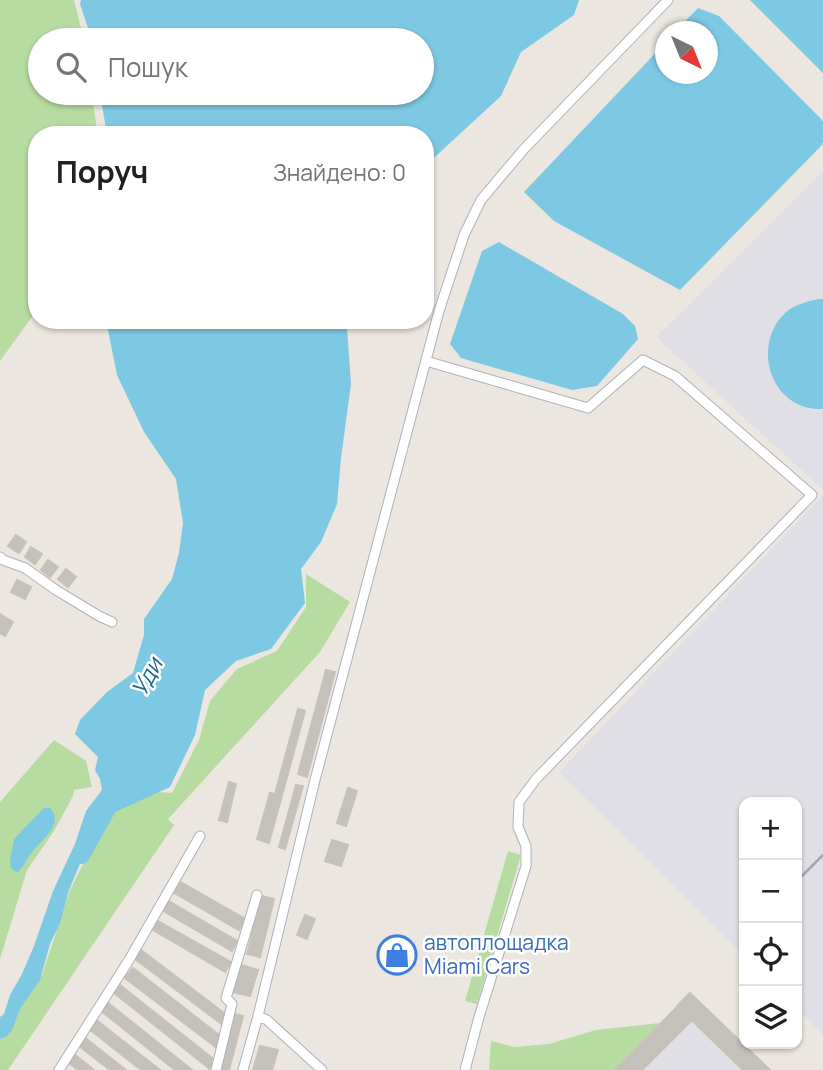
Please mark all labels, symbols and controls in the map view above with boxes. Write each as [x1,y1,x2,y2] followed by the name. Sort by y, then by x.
[655,21,718,84] north arrow
[28,28,434,105] search box
[52,48,90,86] icon: search
[108,49,188,85] text: Пошук
[56,151,148,192] text: Поруч
[273,156,406,188] text: Знайдено: 0
[123,650,170,701] water label: Уди
[739,797,802,1049] map controls
[739,797,802,860] button: +
[739,860,802,923] button: −
[739,923,802,986] button: locate
[424,928,569,980] place label: автоплощадка Miami Cars
[376,934,418,976] shop icon: автоплощадка Miami Cars
[739,986,802,1049] button: layers

